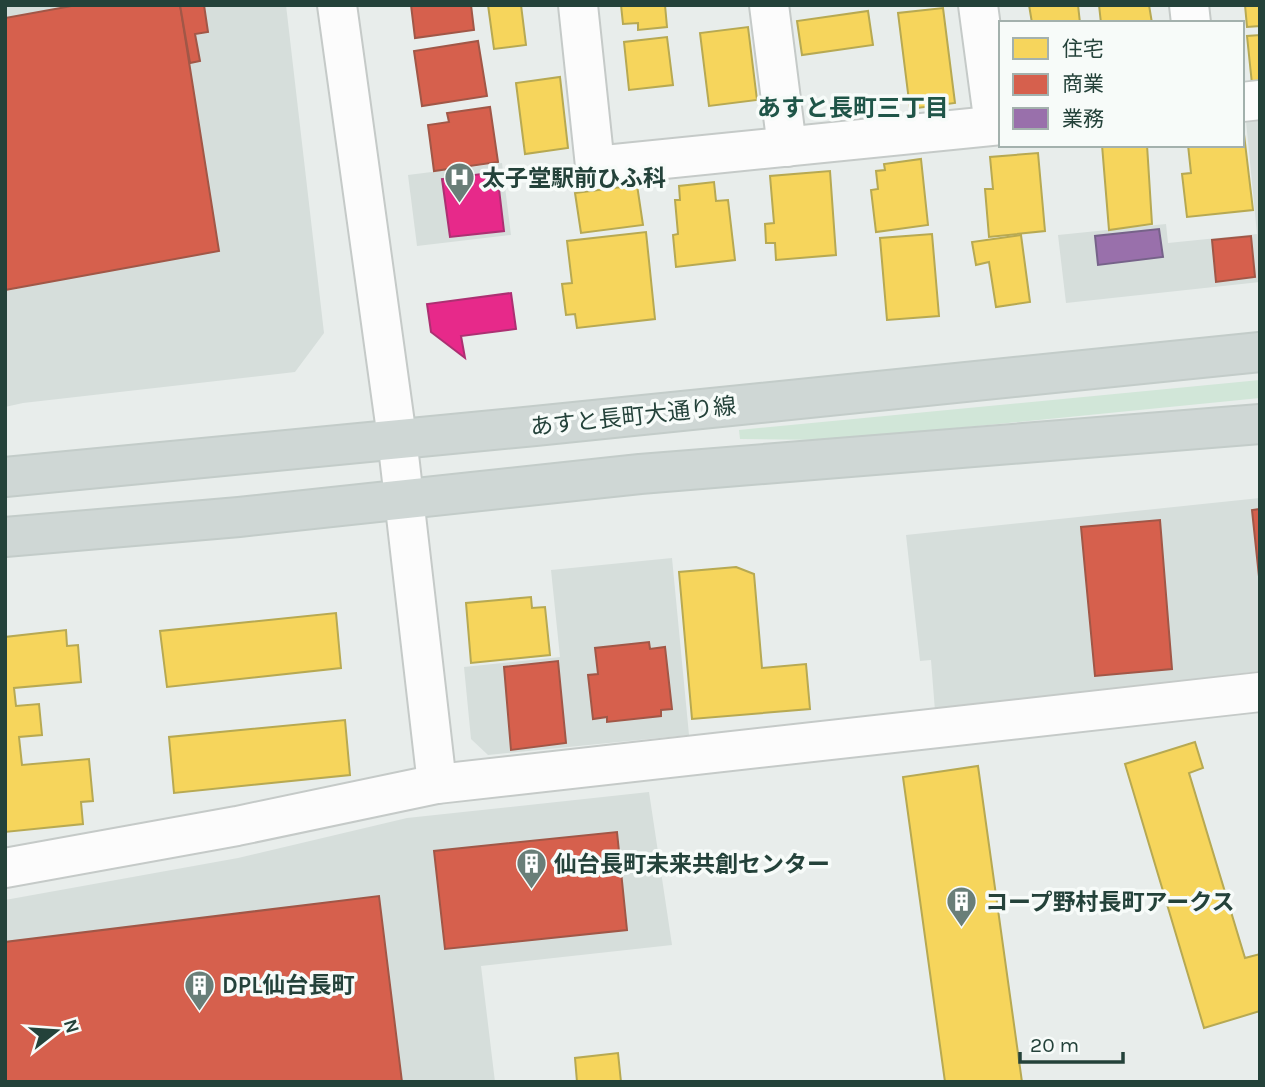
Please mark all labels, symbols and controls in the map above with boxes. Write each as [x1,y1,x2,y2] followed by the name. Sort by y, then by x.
[999,21,1244,147] legend
[1062,37,1104,61] text: 住宅
[1062,72,1104,96] text: 商業
[757,94,949,122] district label: あすと長町三丁目
[1062,107,1104,131] text: 業務
[442,161,476,205] hospital icon: 太子堂駅前ひふ科
[482,165,666,192] place label: 太子堂駅前ひふ科
[529,392,737,441] street label: あすと長町大通り線
[514,847,548,891] building icon: 仙台長町未来共創センター
[554,851,830,878] place label: 仙台長町未来共創センター
[945,885,979,929] building icon: コープ野村長町アークス
[985,889,1235,916] place label: コープ野村長町アークス
[182,968,216,1012] building icon: DPL仙台長町
[222,972,355,999] place label: DPL仙台長町
[21,996,91,1066] north arrow
[59,1017,84,1036] text: N
[1020,1020,1123,1064] scale bar
[1030,1033,1079,1057] text: 20 m

